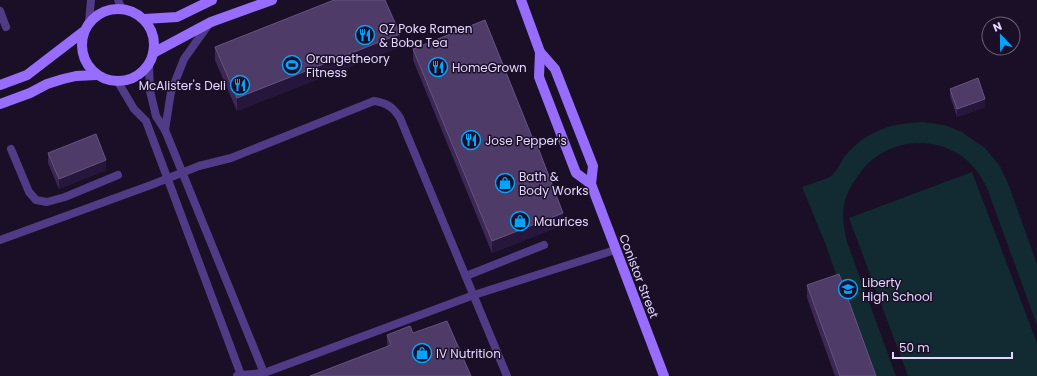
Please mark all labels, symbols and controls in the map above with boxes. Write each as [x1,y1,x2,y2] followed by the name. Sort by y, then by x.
[981,16,1021,56] north arrow
[990,18,1004,36] text: N
[379,20,473,51] place label: QZ Poke Ramen & Boba Tea
[354,24,376,46] restaurant icon: QZ Poke Ramen & Boba Tea
[306,50,390,81] place label: Orangetheory Fitness
[281,54,303,76] sports icon: Orangetheory Fitness
[427,56,449,78] restaurant icon: HomeGrown
[452,59,527,76] place label: HomeGrown
[229,74,251,96] restaurant icon: McAlister's Deli
[139,77,226,94] place label: McAlister's Deli
[460,129,482,151] restaurant icon: Jose Pepper's
[485,132,567,149] place label: Jose Pepper's
[519,168,588,199] place label: Bath & Body Works
[494,172,516,194] shop icon: Bath & Body Works
[509,210,531,232] shop icon: Maurices
[534,213,589,230] place label: Maurices
[615,232,663,320] street label: Conistor Street
[862,274,933,305] place label: Liberty High School
[837,278,859,300] school or university icon: Liberty High School
[893,334,1012,360] scale bar
[899,339,930,356] text: 50 m
[411,342,433,364] shop icon: IV Nutrition
[436,345,501,362] place label: IV Nutrition

